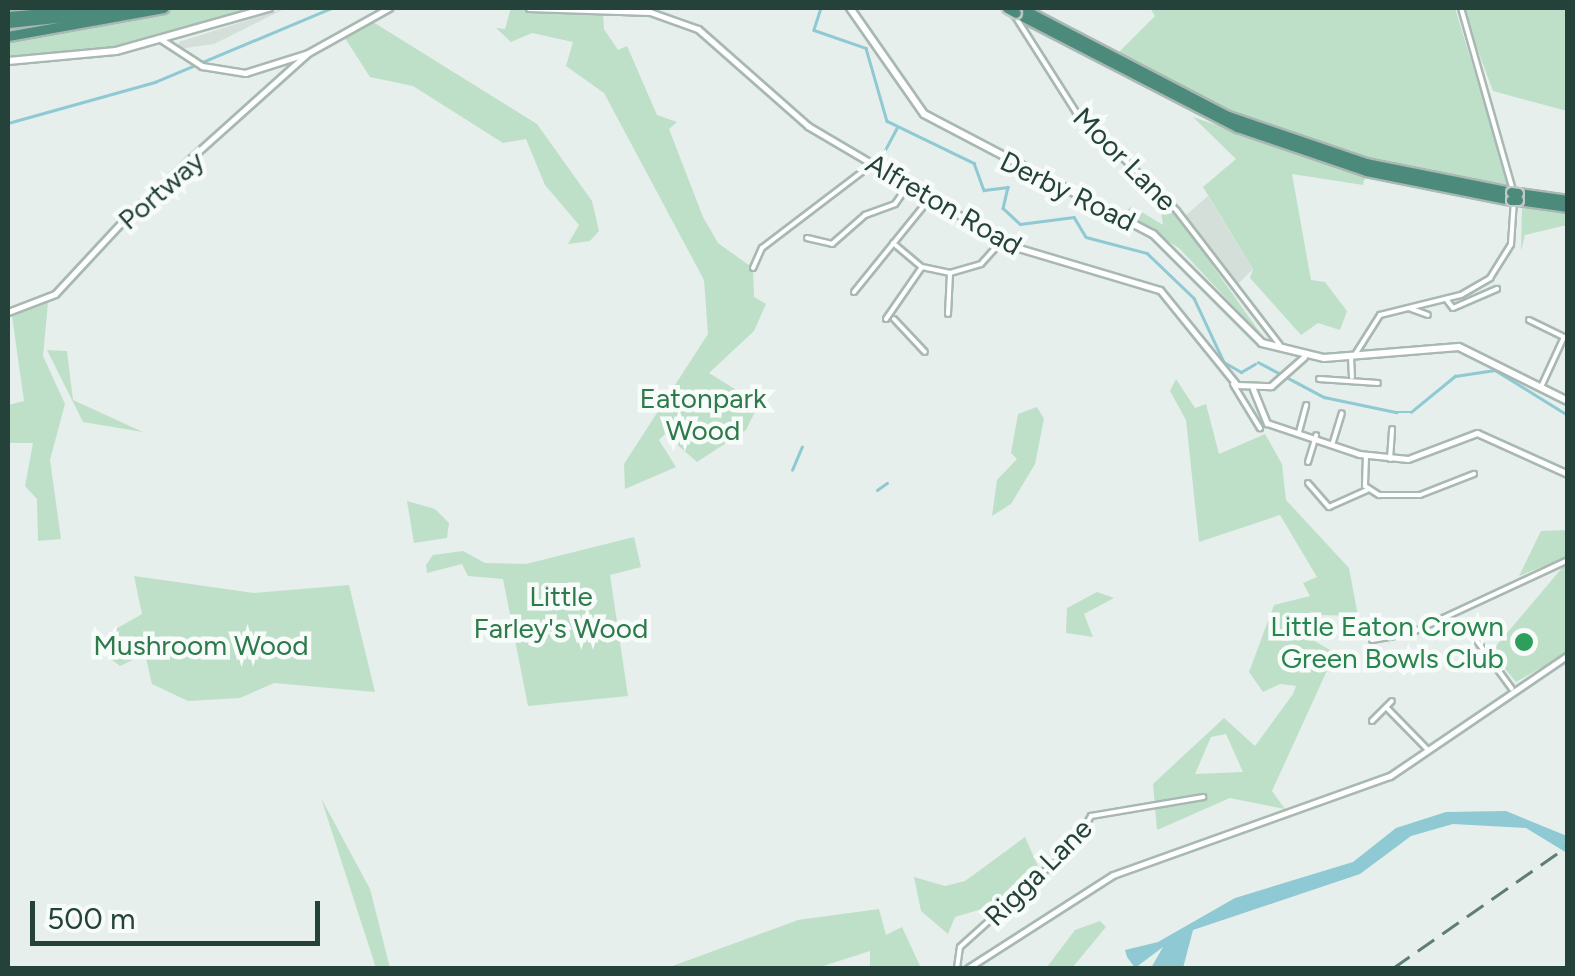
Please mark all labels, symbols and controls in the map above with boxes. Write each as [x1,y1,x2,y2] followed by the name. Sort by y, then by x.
[1066,100,1184,218] street label: Moor Lane
[111,144,211,236] street label: Portway
[995,144,1141,238] street label: Derby Road
[860,146,1028,262] street label: Alfreton Road
[639,381,767,447] park label: Eatonpark Wood
[474,579,648,645] park label: Little Farley's Wood
[1270,609,1504,675] place label: Little Eaton Crown Green Bowls Club
[93,628,309,662] park label: Mushroom Wood
[1513,631,1535,653] marker: Little Eaton Crown Green Bowls Club
[977,811,1099,933] street label: Rigga Lane
[35,881,325,943] scale bar
[47,900,136,937] text: 500 m

